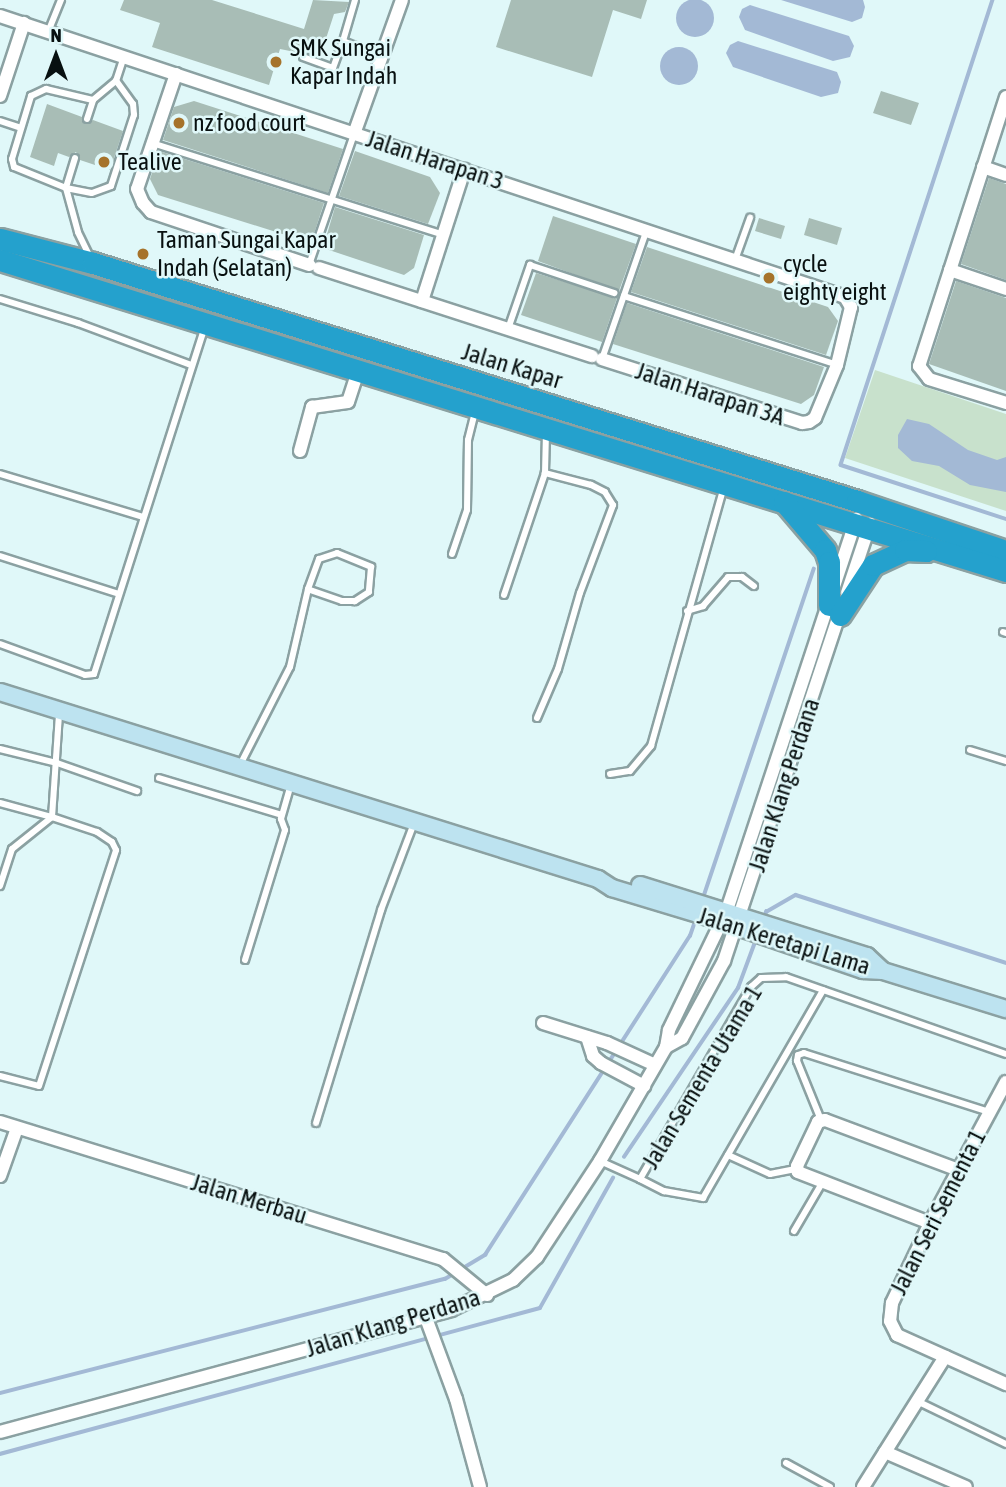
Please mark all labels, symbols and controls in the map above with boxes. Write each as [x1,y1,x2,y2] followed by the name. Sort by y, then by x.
[21,21,91,91] north arrow
[50,24,62,46] text: N
[290,34,397,90] place label: SMK Sungai Kapar Indah
[268,54,284,70] marker: SMK Sungai Kapar Indah
[193,109,306,137] place label: nz food court
[171,115,187,131] marker: nz food court
[363,124,507,196] street label: Jalan Harapan 3
[118,148,182,176] place label: Tealive
[96,154,112,170] marker: Tealive
[157,226,336,282] place label: Taman Sungai Kapar Indah (Selatan)
[135,246,151,262] marker: Taman Sungai Kapar Indah (Selatan)
[783,250,887,306] place label: cycle eighty eight
[761,270,777,286] marker: cycle eighty eight
[458,337,566,395] street label: Jalan Kapar
[632,356,788,432] street label: Jalan Harapan 3A
[742,695,826,875] street label: Jalan Klang Perdana
[694,901,874,981] street label: Jalan Keretapi Lama
[636,980,768,1174] street label: Jalan Sementa Utama 1
[884,1125,992,1299] street label: Jalan Seri Sementa 1
[188,1168,310,1230] street label: Jalan Merbau
[302,1283,484,1363] street label: Jalan Klang Perdana

